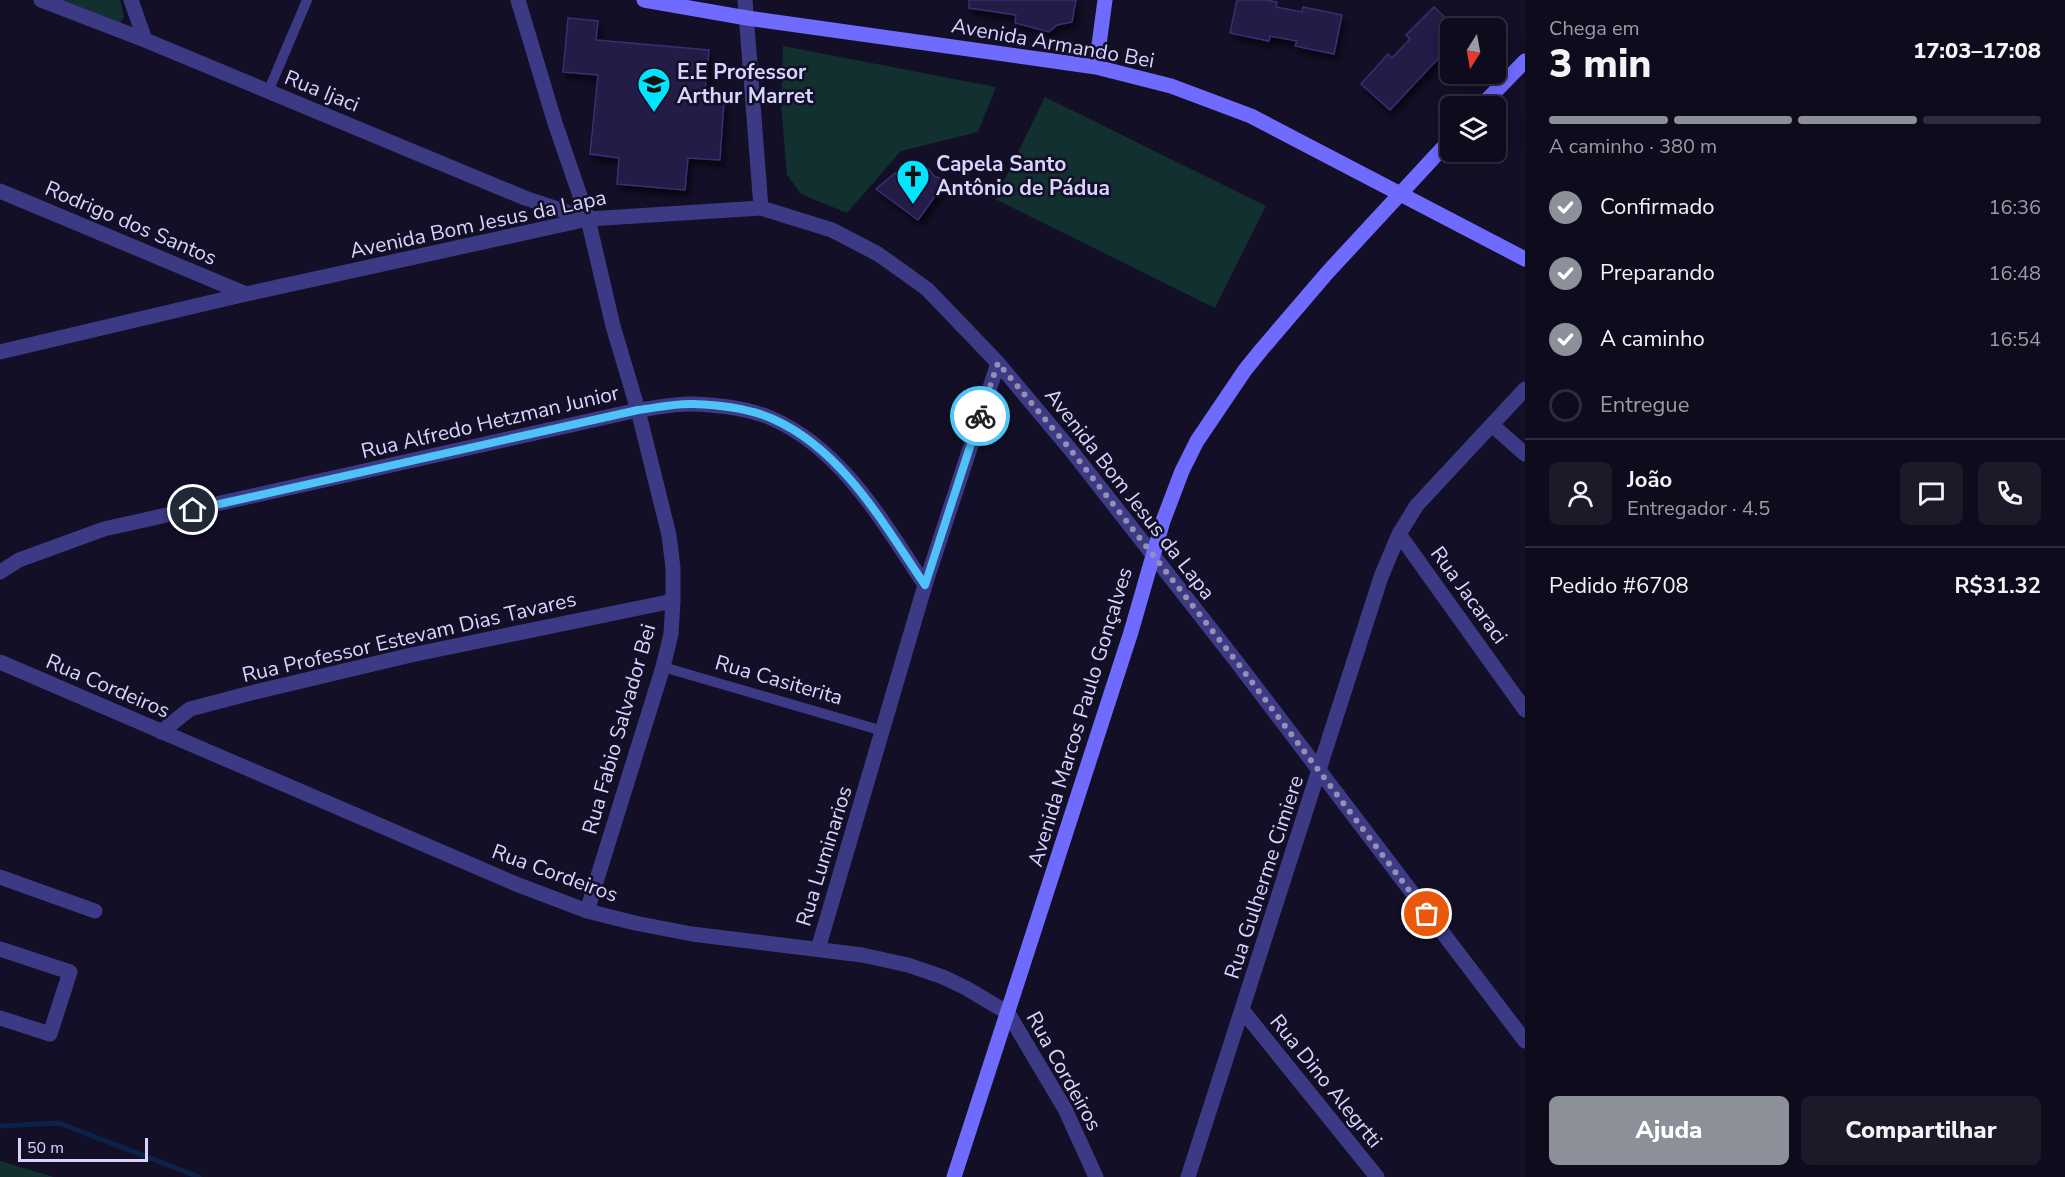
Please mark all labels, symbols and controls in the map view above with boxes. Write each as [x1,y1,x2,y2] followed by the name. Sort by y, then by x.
[949,11,1157,75] street label: Avenida Armando Bei
[1549,15,1640,42] text: Chega em
[1440,18,1506,84] north arrow
[1440,18,1506,162] map controls
[1913,36,2041,66] text: 17:03–17:08
[1549,38,1652,91] text: 3 min
[677,58,814,110] place label: E.E Professor Arthur Marret
[280,63,364,119] street label: Rua Ijaci
[636,66,672,113] school or university icon: E.E Professor Arthur Marret
[1440,96,1506,162] button: layers
[1549,133,1717,160] text: A caminho · 380 m
[936,150,1110,202] place label: Capela Santo Antônio de Pádua
[895,158,931,205] church icon: Capela Santo Antônio de Pádua
[41,174,221,272] street label: Rodrigo dos Santos
[347,183,609,265] street label: Avenida Bom Jesus da Lapa
[1549,191,1582,224] icon: check
[1600,192,1715,222] text: Confirmado
[1988,194,2041,221] text: 16:36
[1549,257,1582,290] icon: check
[1600,258,1715,288] text: Preparando
[1988,260,2041,287] text: 16:48
[1549,323,1582,356] icon: check
[1600,324,1705,354] text: A caminho
[1988,326,2041,353] text: 16:54
[358,379,622,465] street label: Rua Alfredo Hetzman Junior
[1038,382,1222,606] street label: Avenida Bom Jesus da Lapa
[950,386,1010,446] courier
[1600,390,1689,420] text: Entregue
[964,400,997,433] icon: bike
[1549,462,1612,525] button: person
[1900,462,1963,525] button: chat
[1978,462,2041,525] button: phone
[1627,465,1672,495] text: João
[167,484,218,535] pin
[176,493,209,526] icon: home
[1627,495,1770,522] text: Entregador · 4.5
[1424,541,1514,649] street label: Rua Jacaraci
[1021,564,1139,870] street label: Avenida Marcos Paulo Gonçalves
[1549,571,1689,601] text: Pedido #6708
[1954,571,2041,601] text: R$31.32
[239,585,579,689] street label: Rua Professor Estevam Dias Tavares
[576,621,662,837] street label: Rua Fabio Salvador Bei
[42,647,174,725] street label: Rua Cordeiros
[712,648,846,712] street label: Rua Casiterita
[1218,772,1310,982] street label: Rua Gulherme Cimiere
[789,782,859,930] street label: Rua Luminarios
[488,837,622,909] street label: Rua Cordeiros
[1401,888,1452,939] pin
[1410,897,1443,930] icon: bag
[1020,1006,1108,1136] street label: Rua Cordeiros
[1263,1008,1389,1154] street label: Rua Dino Alegrtti
[1549,1096,1789,1165] button: Ajuda
[1801,1096,2041,1165] button: Compartilhar
[18,1135,148,1162] scale bar
[27,1137,64,1159] text: 50 m

